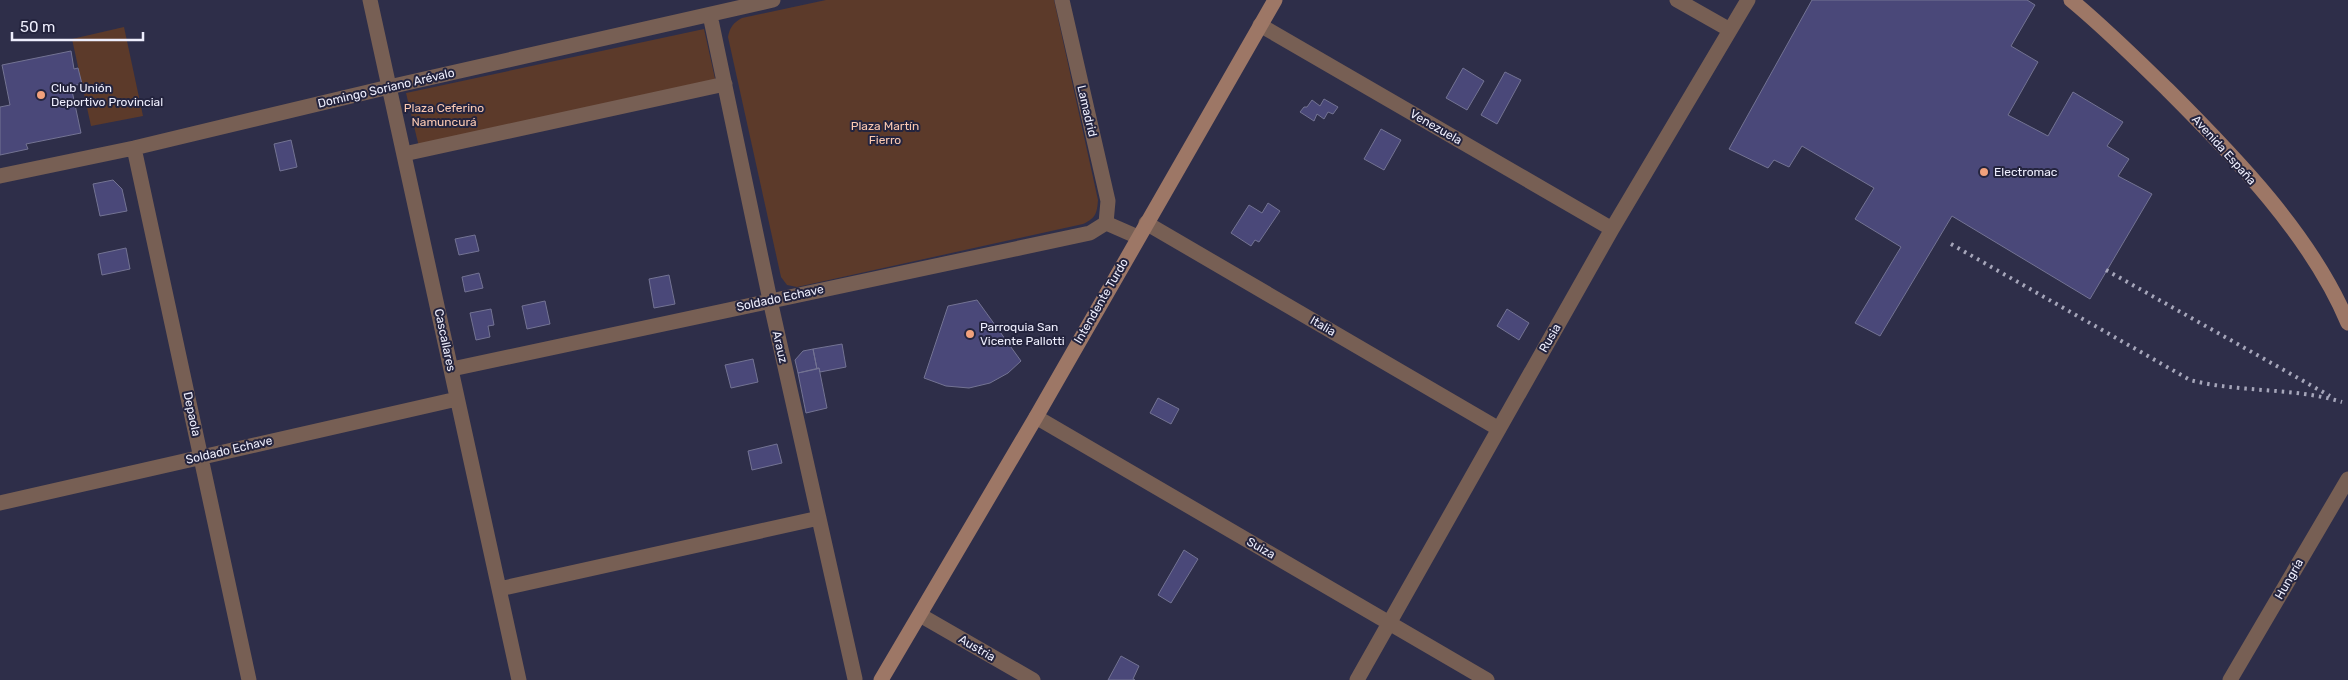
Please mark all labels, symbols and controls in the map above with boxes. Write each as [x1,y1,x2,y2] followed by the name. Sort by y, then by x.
[12,10,144,42] scale bar
[20,18,55,36] text: 50 m
[316,65,456,111] street label: Domingo Soriano Arévalo
[51,81,163,109] place label: Club Unión Deportivo Provincial
[1074,84,1100,138] street label: Lamadrid
[35,89,47,101] marker: Club Unión Deportivo Provincial
[404,101,484,129] park label: Plaza Ceferino Namuncurá
[1408,107,1464,147] street label: Venezuela
[2189,112,2259,188] street label: Avenida España
[851,119,919,147] park label: Plaza Martín Fierro
[1994,165,2058,179] place label: Electromac
[1978,166,1990,178] marker: Electromac
[1071,256,1131,346] street label: Intendente Turdo
[735,282,825,314] street label: Soldado Echave
[432,307,458,373] street label: Cascallares
[1308,313,1338,339] street label: Italia
[980,320,1065,348] place label: Parroquia San Vicente Pallotti
[1536,321,1564,355] street label: Rusia
[964,328,976,340] marker: Parroquia San Vicente Pallotti
[770,330,790,364] street label: Arauz
[180,390,204,438] street label: Depaola
[184,433,274,467] street label: Soldado Echave
[1244,534,1278,562] street label: Suiza
[2272,556,2306,602] street label: Hungría
[956,632,998,664] street label: Austria

